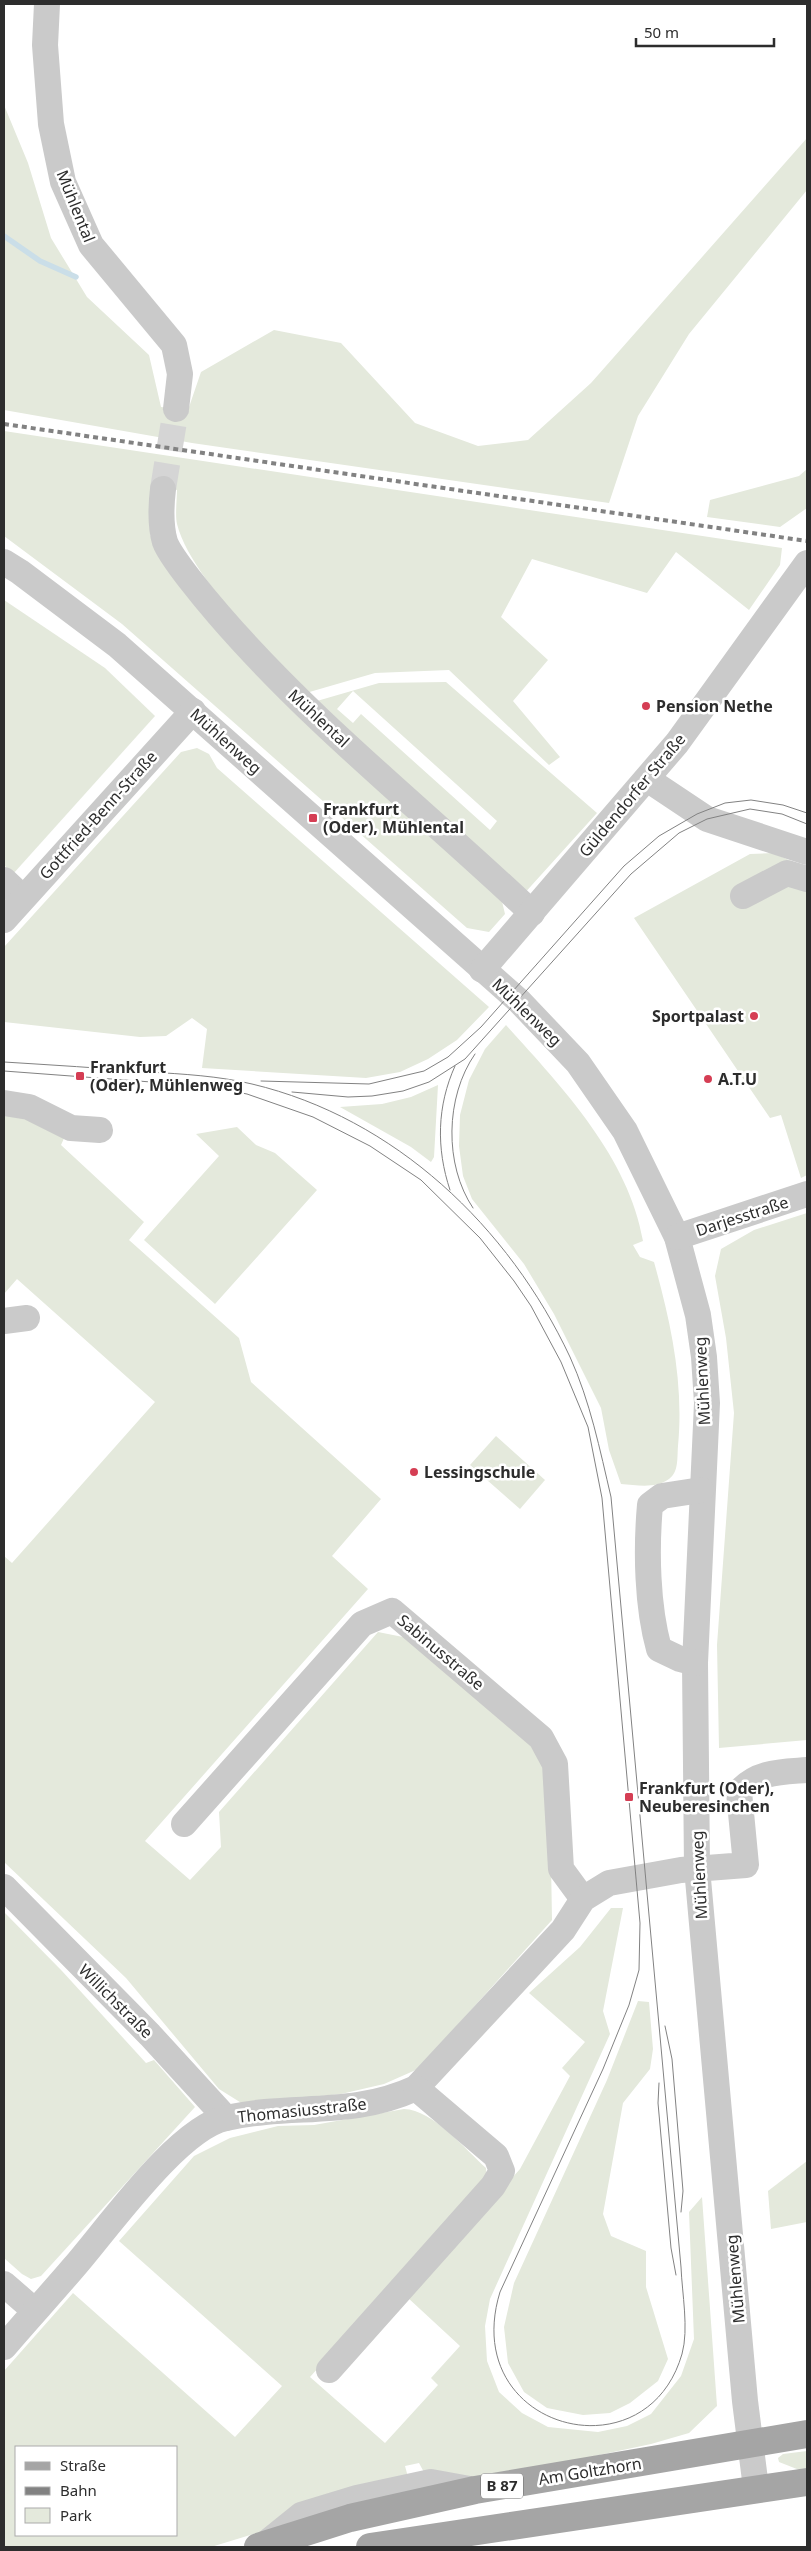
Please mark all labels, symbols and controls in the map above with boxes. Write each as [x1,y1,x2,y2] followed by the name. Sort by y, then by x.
[636,15,774,47] scale bar
[644,22,679,42] text: 50 m
[52,167,100,245] street label: Mühlental
[284,684,354,752] street label: Mühlental
[656,695,773,717] place label: Pension Nethe
[640,700,652,712] marker: Pension Nethe
[186,703,266,779] street label: Mühlenweg
[574,729,690,861] street label: Güldendorfer Straße
[34,746,162,884] street label: Gottfried-Benn-Straße
[323,798,464,838] place label: Frankfurt (Oder), Mühlental
[307,812,319,824] marker: Frankfurt (Oder), Mühlental
[487,973,567,1051] street label: Mühlenweg
[652,1005,744,1027] place label: Sportpalast
[748,1010,760,1022] marker: Sportpalast
[90,1056,243,1096] place label: Frankfurt (Oder), Mühlenweg
[718,1068,757,1090] place label: A.T.U
[74,1070,86,1082] marker: Frankfurt (Oder), Mühlenweg
[702,1073,714,1085] marker: A.T.U
[693,1191,791,1241] street label: Darjesstraße
[689,1336,715,1426] street label: Mühlenweg
[424,1461,535,1483] place label: Lessingschule
[408,1466,420,1478] marker: Lessingschule
[393,1609,489,1695] street label: Sabinusstraße
[639,1777,774,1817] place label: Frankfurt (Oder), Neuberesinchen
[623,1791,635,1803] marker: Frankfurt (Oder), Neuberesinchen
[686,1830,712,1920] street label: Mühlenweg
[74,1959,158,2043] street label: Willichstraße
[236,2092,368,2128] street label: Thomasiusstraße
[720,2234,750,2324] street label: Mühlenweg
[15,2446,178,2536] legend
[537,2452,643,2490] street label: Am Goltzhorn
[60,2455,106,2475] text: Straße
[481,2474,523,2498] road number: B 87
[60,2480,97,2500] text: Bahn
[60,2505,92,2525] text: Park

